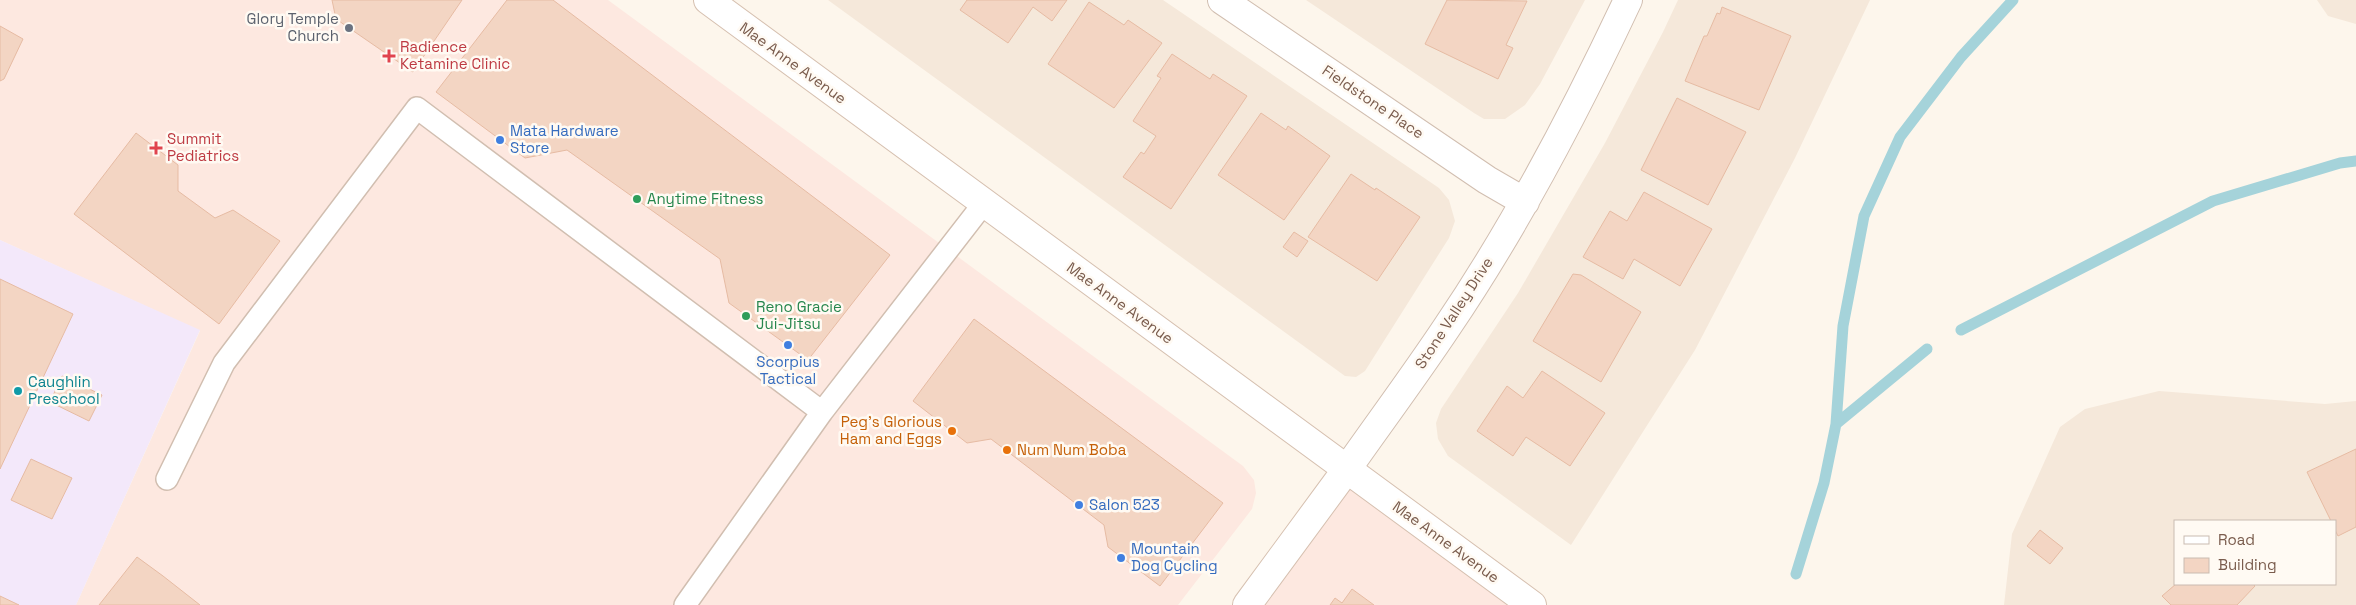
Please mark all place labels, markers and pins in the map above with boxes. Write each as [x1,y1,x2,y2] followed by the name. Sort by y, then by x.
[247,9,339,45] place label: Glory Temple Church
[343,22,355,34] marker: Glory Temple Church
[400,37,510,73] place label: Radience Ketamine Clinic
[382,49,396,63] marker: Radience Ketamine Clinic
[510,121,619,157] place label: Mata Hardware Store
[167,129,239,165] place label: Summit Pediatrics
[494,134,506,146] marker: Mata Hardware Store
[149,141,163,155] marker: Summit Pediatrics
[647,189,764,208] place label: Anytime Fitness
[631,193,643,205] marker: Anytime Fitness
[756,297,842,333] place label: Reno Gracie Jui-Jitsu
[740,310,752,322] marker: Reno Gracie Jui-Jitsu
[782,339,794,351] marker: Scorpius Tactical
[756,352,820,388] place label: Scorpius Tactical
[28,372,100,408] place label: Caughlin Preschool
[12,385,24,397] marker: Caughlin Preschool
[840,412,942,448] place label: Peg's Glorious Ham and Eggs
[946,425,958,437] marker: Peg's Glorious Ham and Eggs
[1017,440,1127,459] place label: Num Num Boba
[1001,444,1013,456] marker: Num Num Boba
[1089,495,1160,514] place label: Salon 523
[1073,499,1085,511] marker: Salon 523
[1131,539,1218,575] place label: Mountain Dog Cycling
[1115,552,1127,564] marker: Mountain Dog Cycling

